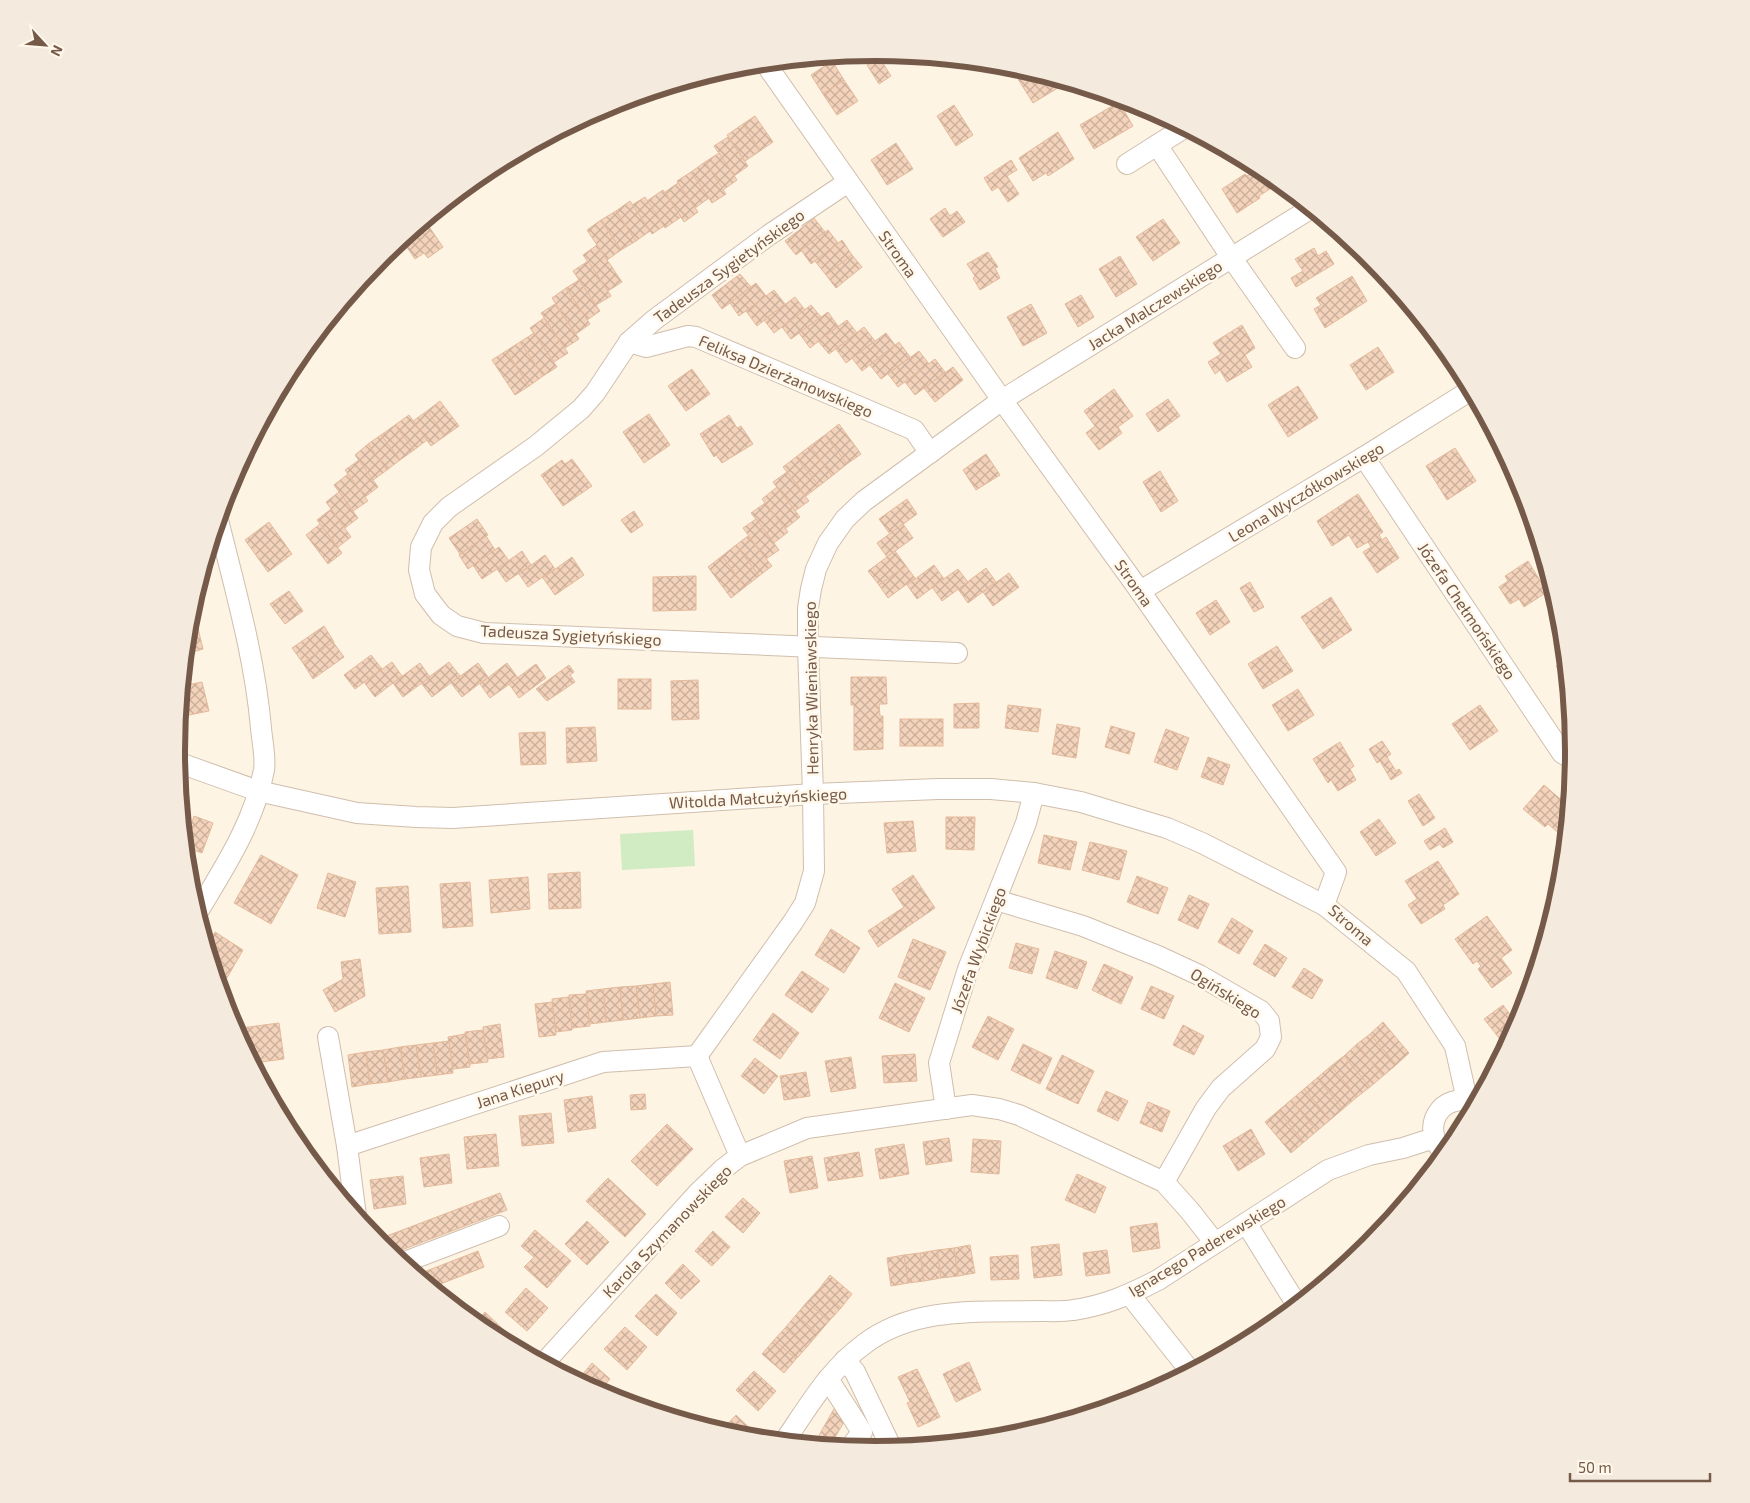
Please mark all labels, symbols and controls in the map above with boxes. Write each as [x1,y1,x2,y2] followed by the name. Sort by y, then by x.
[20,20,70,70] north arrow
[47,43,67,59] text: N
[650,205,808,327] street label: Tadeusza Sygietyńskiego
[875,227,921,281] street label: Stroma
[1084,256,1225,354] street label: Jacka Malczewskiego
[696,330,876,421] street label: Feliksa Dzierżanowskiego
[1225,438,1387,546] street label: Leona Wyczółkowskiego
[1414,539,1520,683] street label: Józefa Chełmońskiego
[1111,556,1157,610] street label: Stroma
[799,601,822,775] street label: Henryka Wieniawskiego
[480,620,662,649] street label: Tadeusza Sygietyńskiego
[668,783,848,812] street label: Witolda Małcużyńskiego
[946,884,1009,1015] street label: Józefa Wybickiego
[1325,900,1378,949] street label: Stroma
[1187,963,1265,1022] street label: Ogińskiego
[474,1065,567,1112] street label: Jana Kiepury
[598,1160,735,1301] street label: Karola Szymanowskiego
[1125,1191,1289,1300] street label: Ignacego Paderewskiego
[1570,1450,1710,1482] scale bar
[1578,1458,1612,1476] text: 50 m

